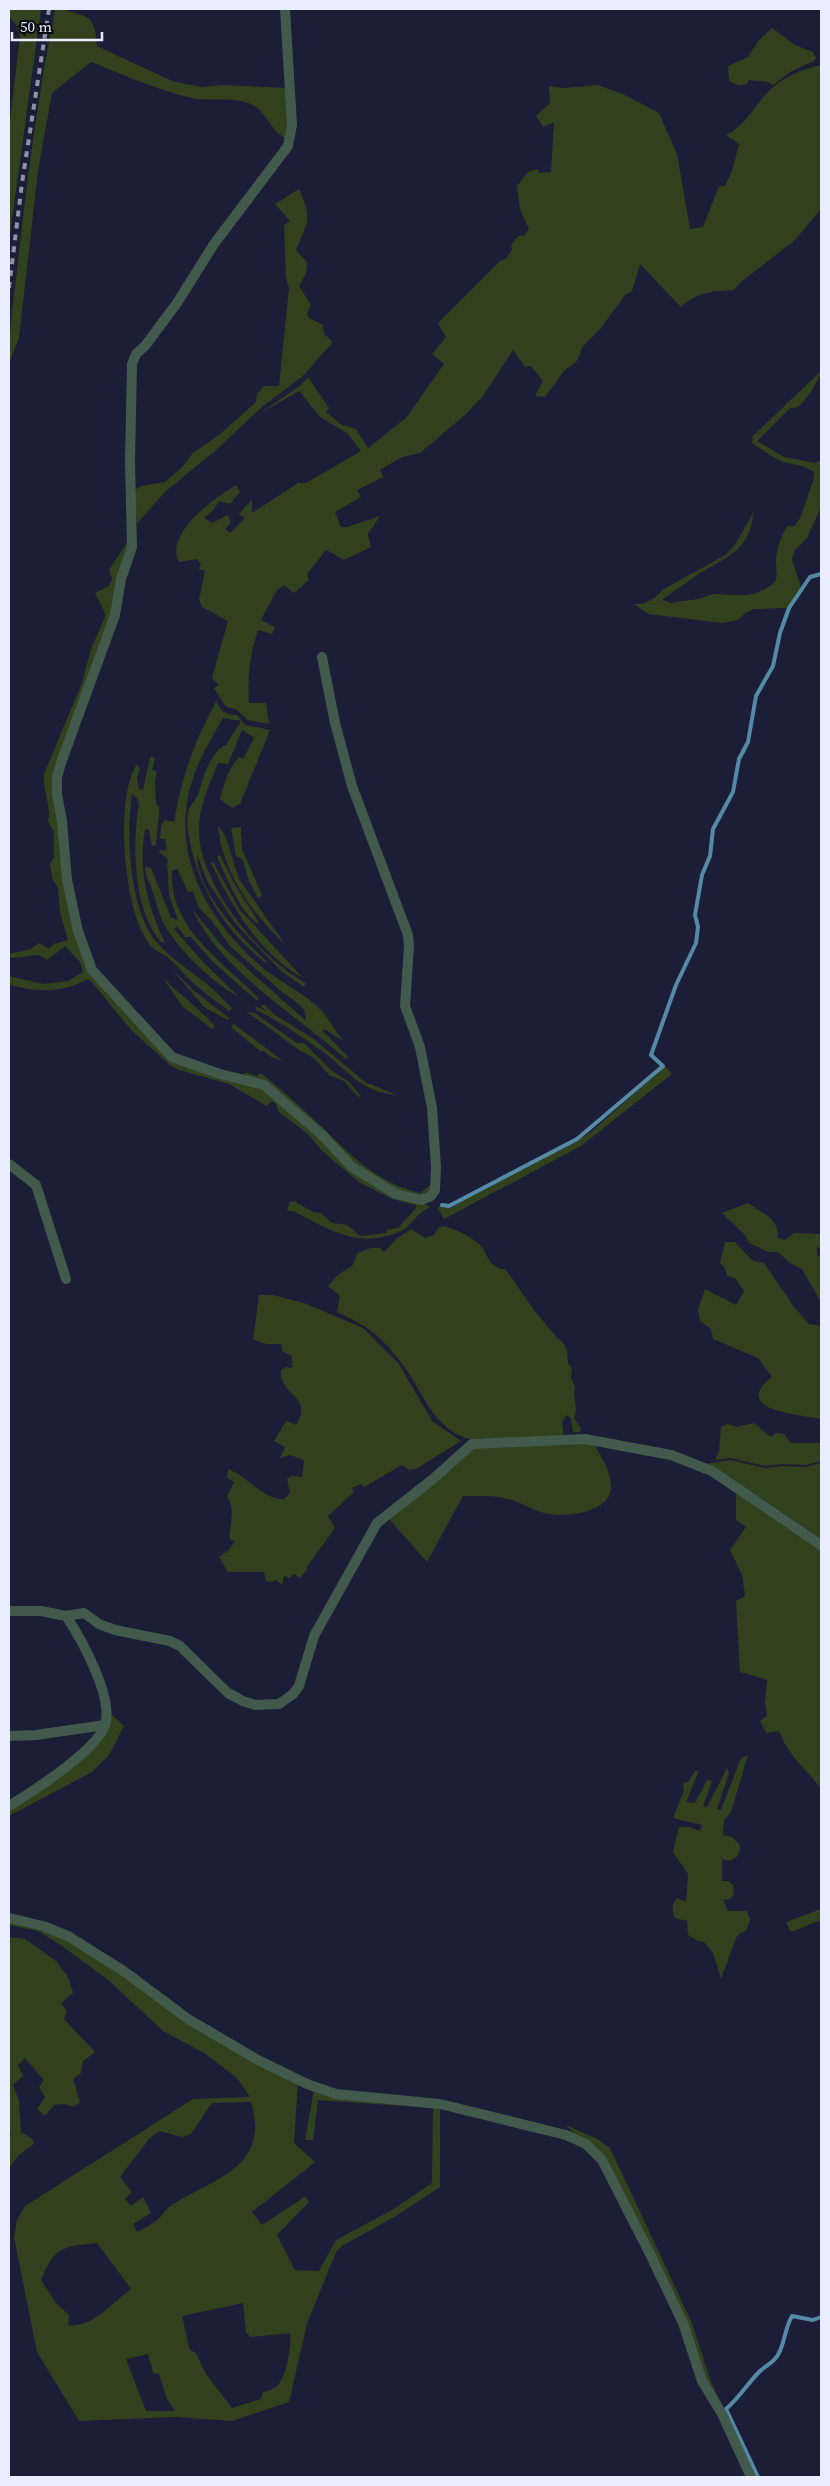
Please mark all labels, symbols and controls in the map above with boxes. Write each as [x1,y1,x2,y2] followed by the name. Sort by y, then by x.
[12,10,102,42] scale bar
[20,16,52,37] text: 50 m

